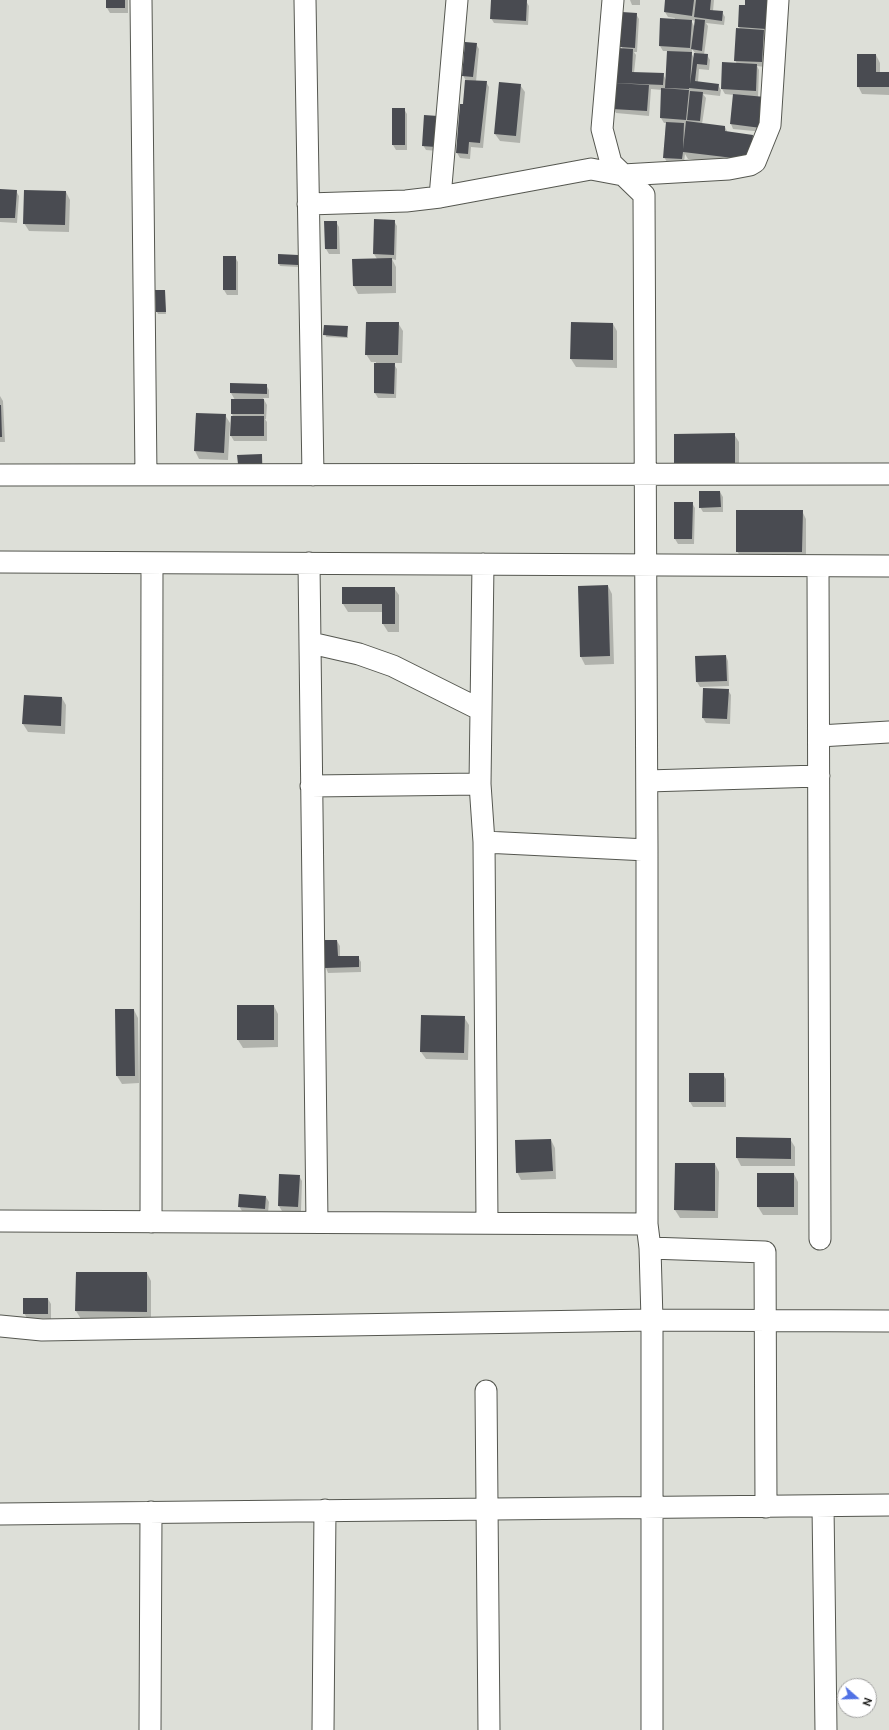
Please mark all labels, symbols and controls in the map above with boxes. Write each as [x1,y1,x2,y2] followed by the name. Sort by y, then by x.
[837,1678,877,1718] north arrow
[860,1696,874,1708] text: N

